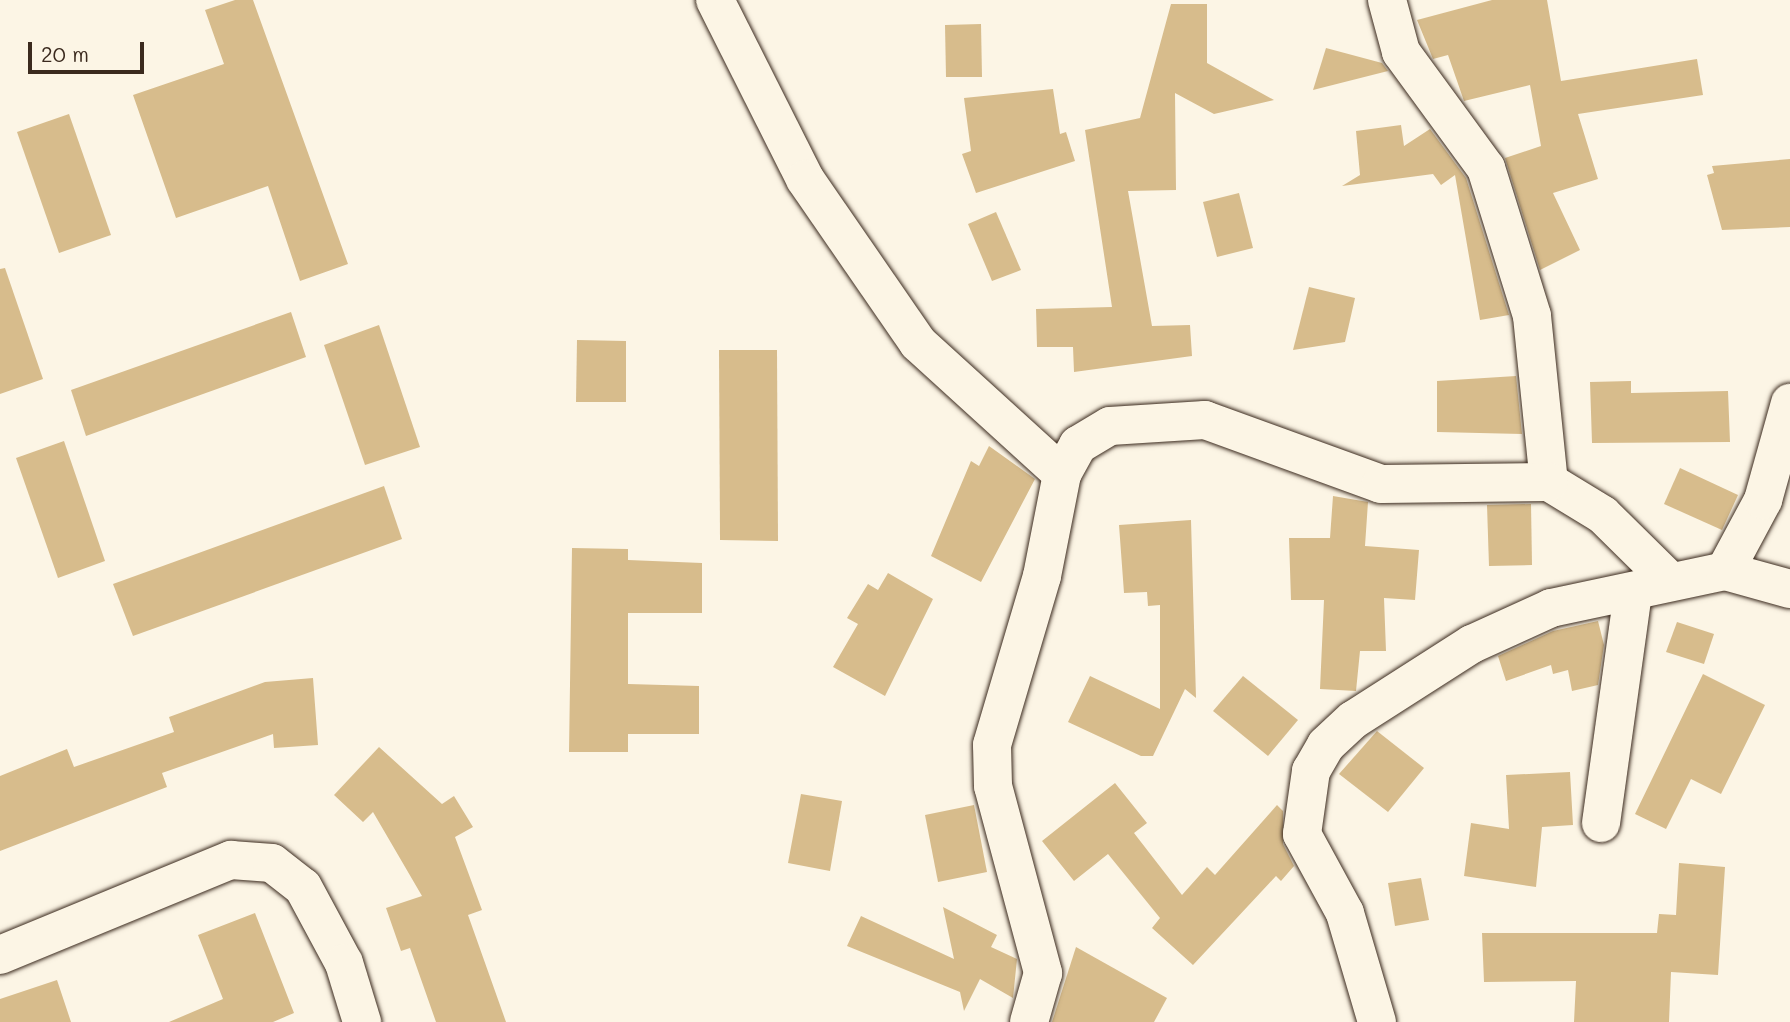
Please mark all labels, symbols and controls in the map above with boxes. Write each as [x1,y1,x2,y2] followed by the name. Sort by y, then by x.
[32,28,147,72] scale bar
[41,40,89,67] text: 20 m

